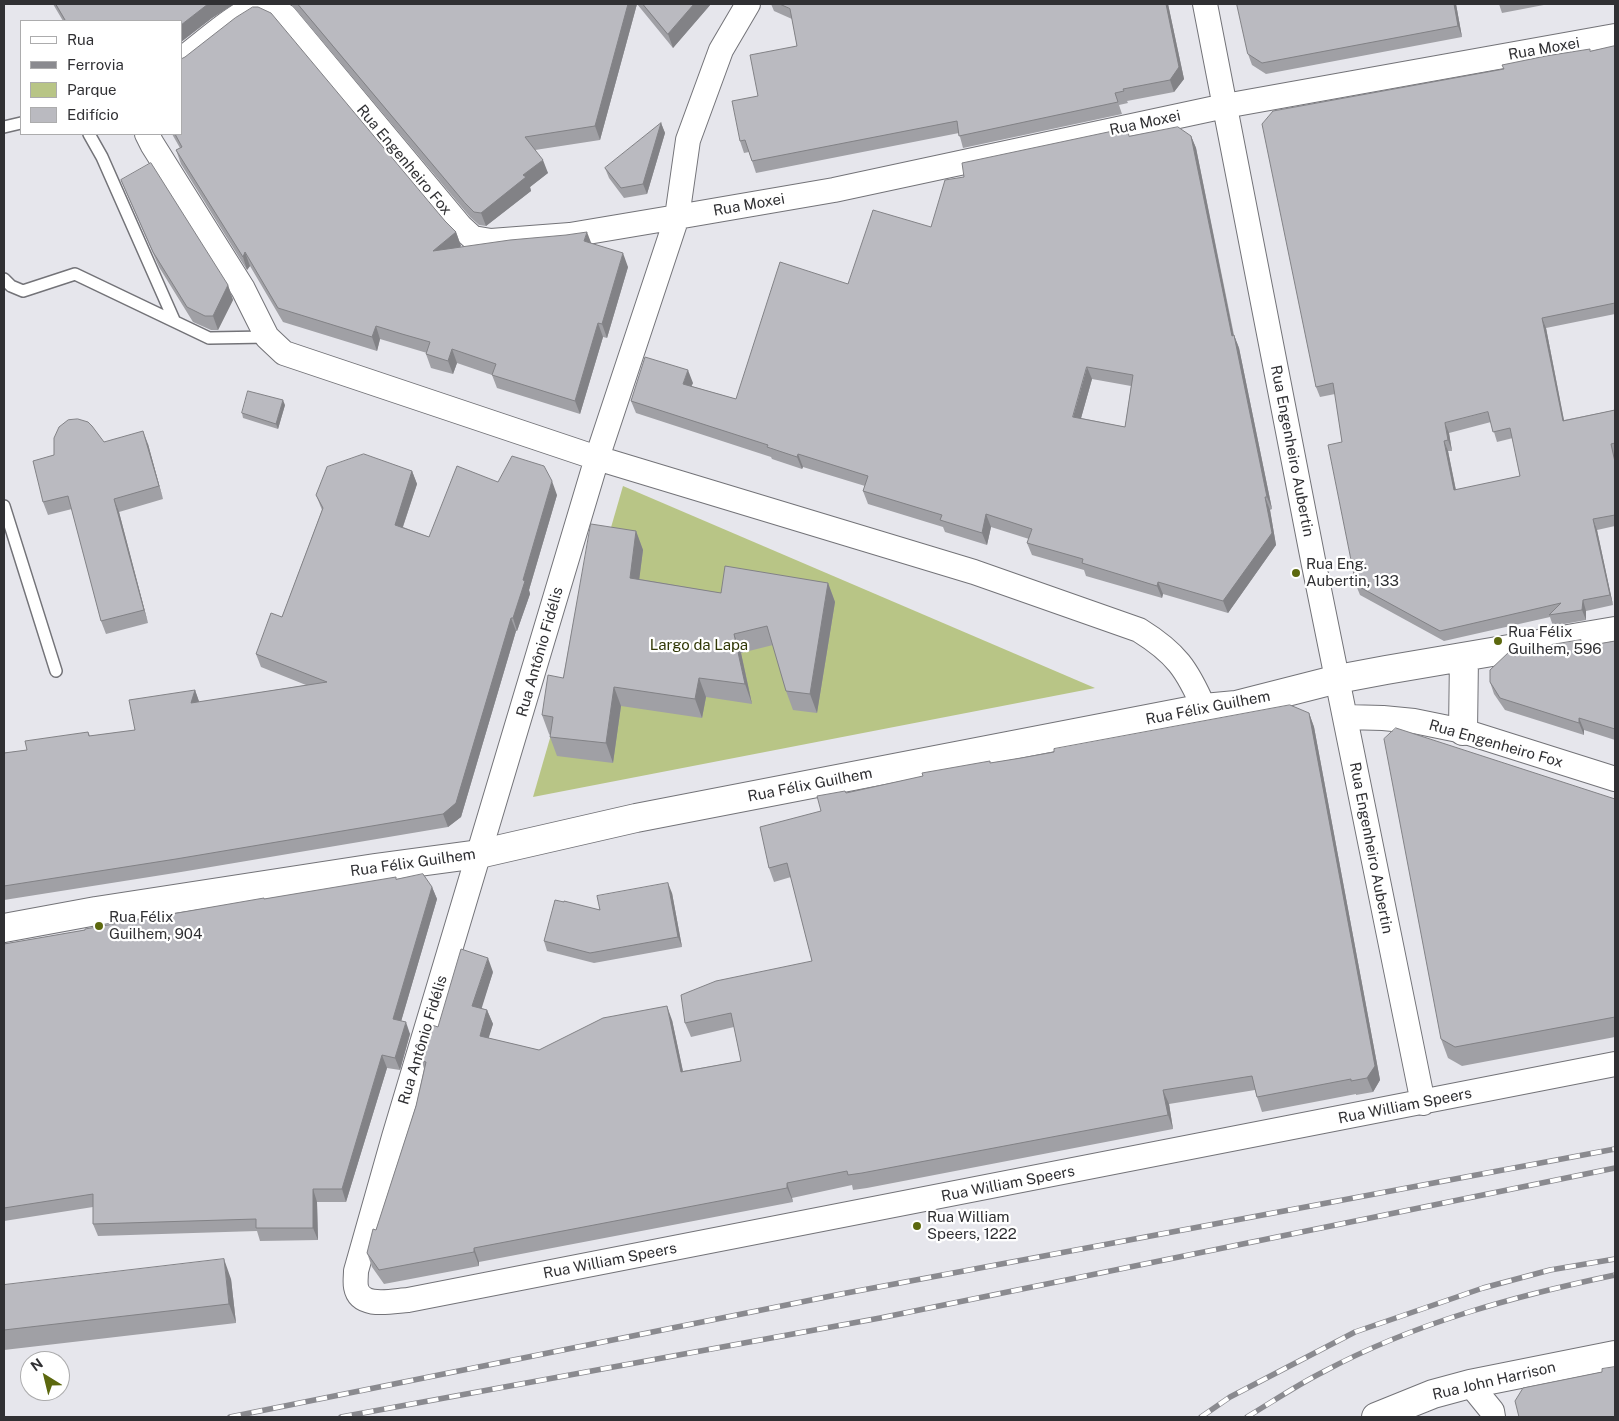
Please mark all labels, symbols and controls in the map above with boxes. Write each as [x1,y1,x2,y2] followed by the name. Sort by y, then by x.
[20,20,182,135] legend
[67,31,94,48] text: Rua
[1507,34,1581,64] street label: Rua Moxei
[67,56,124,73] text: Ferrovia
[67,81,117,98] text: Parque
[353,101,455,219] street label: Rua Engenheiro Fox
[67,106,119,123] text: Edifício
[1108,107,1182,139] street label: Rua Moxei
[712,190,786,220] street label: Rua Moxei
[1267,364,1317,538] street label: Rua Engenheiro Aubertin
[1306,555,1399,590] place label: Rua Eng. Aubertin, 133
[1290,567,1302,579] marker: Rua Eng. Aubertin, 133
[513,585,567,719] street label: Rua Antônio Fidélis
[1508,623,1602,658] place label: Rua Félix Guilhem, 596
[1492,635,1504,647] marker: Rua Félix Guilhem, 596
[650,636,748,654] park label: Largo da Lapa
[1144,687,1272,729] street label: Rua Félix Guilhem
[1427,716,1565,772] street label: Rua Engenheiro Fox
[1346,761,1396,935] street label: Rua Engenheiro Aubertin
[746,764,874,806] street label: Rua Félix Guilhem
[349,845,477,881] street label: Rua Félix Guilhem
[109,908,202,943] place label: Rua Félix Guilhem, 904
[93,920,105,932] marker: Rua Félix Guilhem, 904
[395,973,451,1107] street label: Rua Antônio Fidélis
[1337,1084,1473,1128] street label: Rua William Speers
[940,1162,1076,1206] street label: Rua William Speers
[927,1208,1017,1243] place label: Rua William Speers, 1222
[911,1220,923,1232] marker: Rua William Speers, 1222
[542,1239,678,1283] street label: Rua William Speers
[20,1351,70,1401] north arrow
[28,1355,46,1374] text: N
[1431,1358,1557,1404] street label: Rua John Harrison

